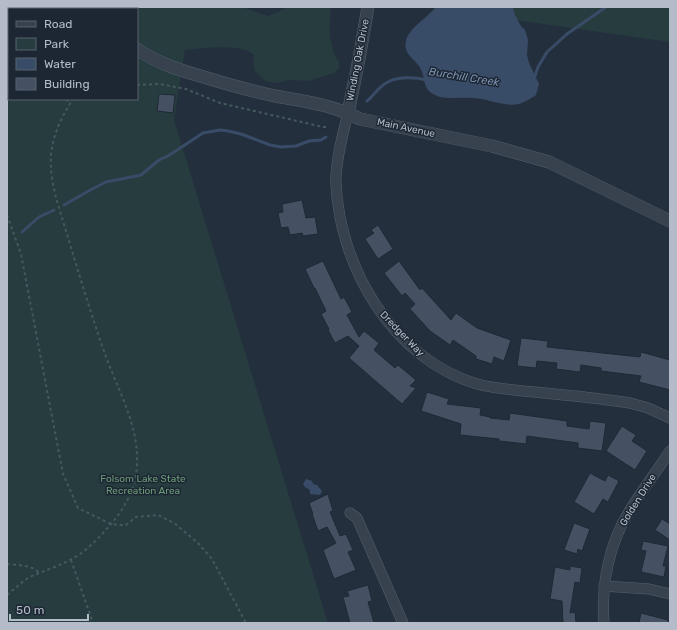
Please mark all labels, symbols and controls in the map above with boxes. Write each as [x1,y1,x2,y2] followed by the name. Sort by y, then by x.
[8,8,138,100] legend
[44,17,72,31] text: Road
[344,18,372,102] street label: Winding Oak Drive
[44,37,70,51] text: Park
[44,57,76,71] text: Water
[428,65,500,89] water label: Burchill Creek
[44,77,90,91] text: Building
[376,116,437,140] street label: Main Avenue
[377,309,427,359] street label: Dredger Way
[617,471,659,528] street label: Golden Drive
[100,473,186,497] park label: Folsom Lake State Recreation Area
[10,596,88,622] scale bar
[16,603,44,617] text: 50 m

